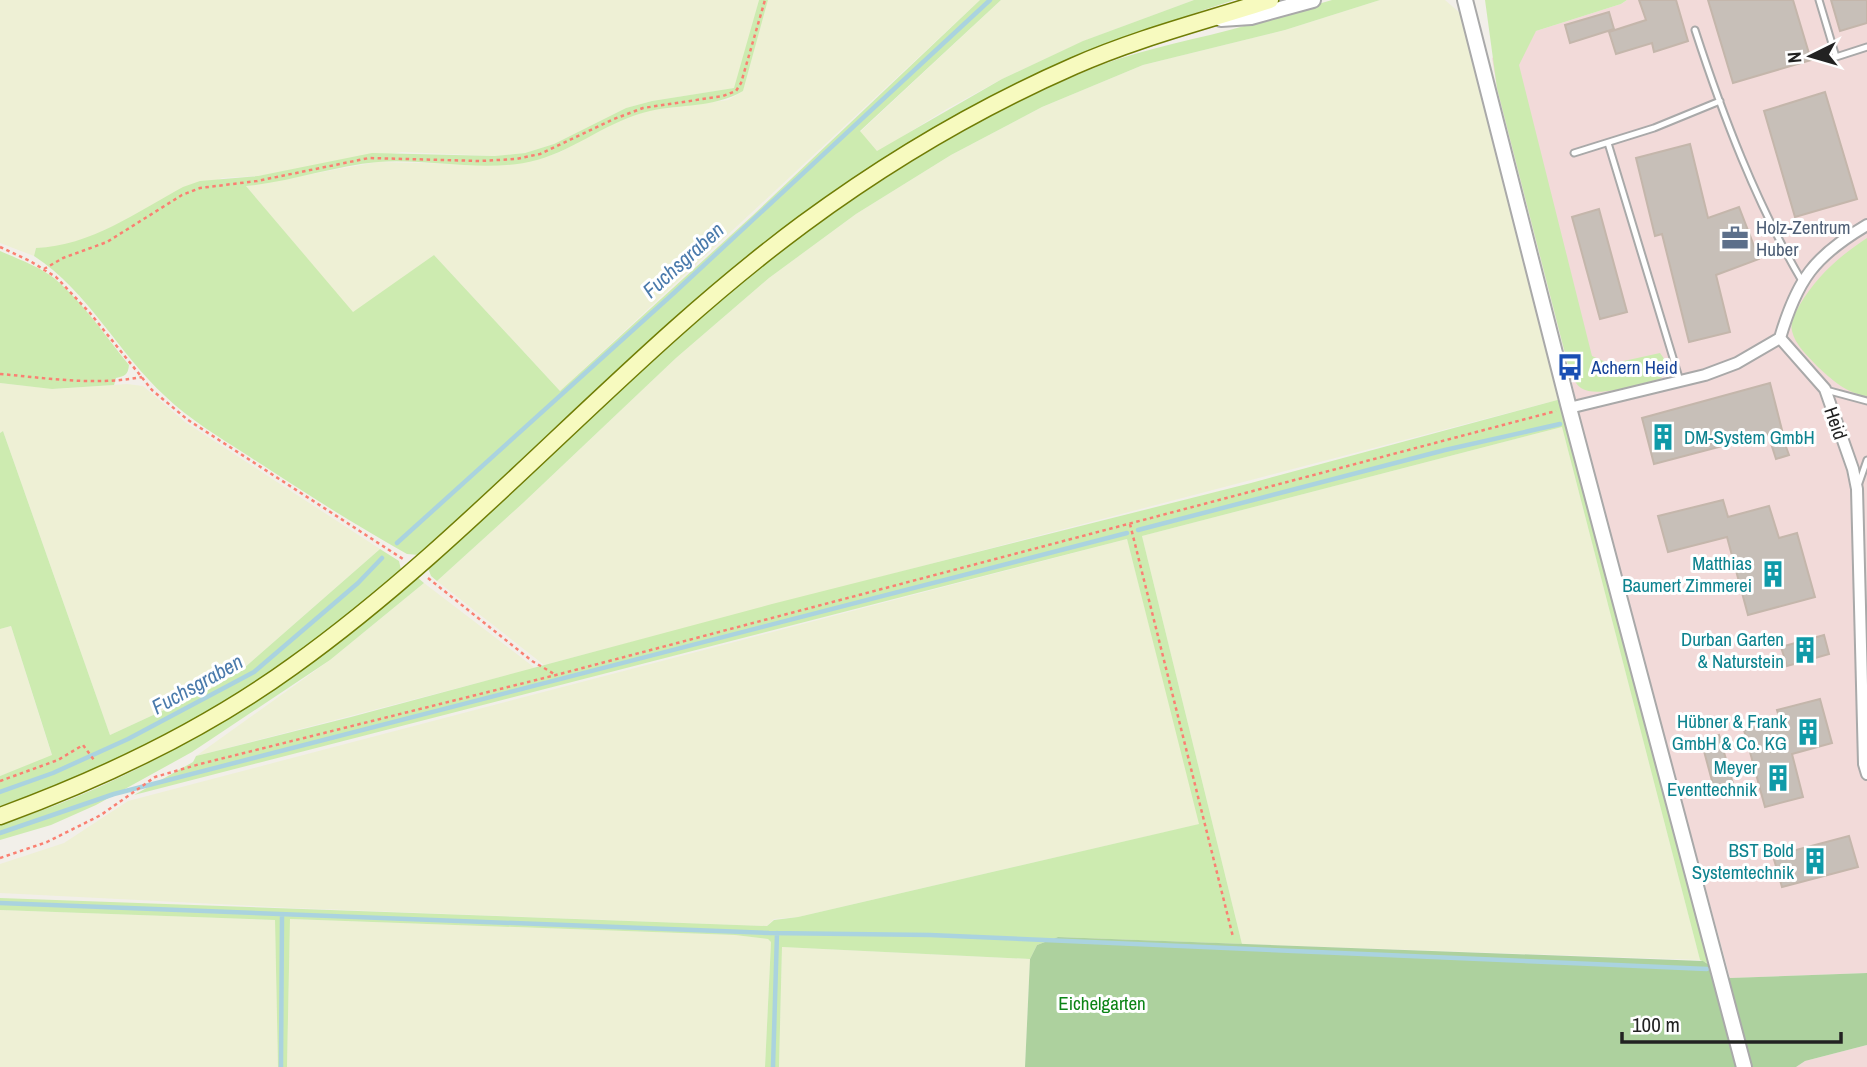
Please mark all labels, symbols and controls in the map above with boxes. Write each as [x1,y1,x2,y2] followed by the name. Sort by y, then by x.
[1776,21,1846,91] north arrow
[1781,51,1808,64] text: N
[1756,214,1850,262] place label: Holz-Zentrum Huber
[636,216,730,304] water label: Fuchsgraben
[1720,223,1750,253] office icon: Holz-Zentrum Huber
[1555,352,1585,382] bus stop icon: Achern Heid
[1590,354,1678,380] place label: Achern Heid
[1818,403,1854,443] street label: Heid
[1648,422,1678,452] building icon: DM-System GmbH
[1684,424,1815,450] place label: DM-System GmbH
[1622,550,1752,598] place label: Matthias Baumert Zimmerei
[1758,559,1788,589] building icon: Matthias Baumert Zimmerei
[1681,626,1784,674] place label: Durban Garten & Naturstein
[1790,635,1820,665] building icon: Durban Garten & Naturstein
[146,647,248,721] water label: Fuchsgraben
[1672,708,1787,756] place label: Hübner & Frank GmbH & Co. KG
[1793,717,1823,747] building icon: Hübner & Frank GmbH & Co. KG
[1667,754,1758,802] place label: Meyer Eventtechnik
[1763,763,1793,793] building icon: Meyer Eventtechnik
[1692,837,1794,885] place label: BST Bold Systemtechnik
[1800,846,1830,876] building icon: BST Bold Systemtechnik
[1058,990,1146,1016] park label: Eichelgarten
[1622,1000,1841,1044] scale bar
[1632,1010,1680,1039] text: 100 m

